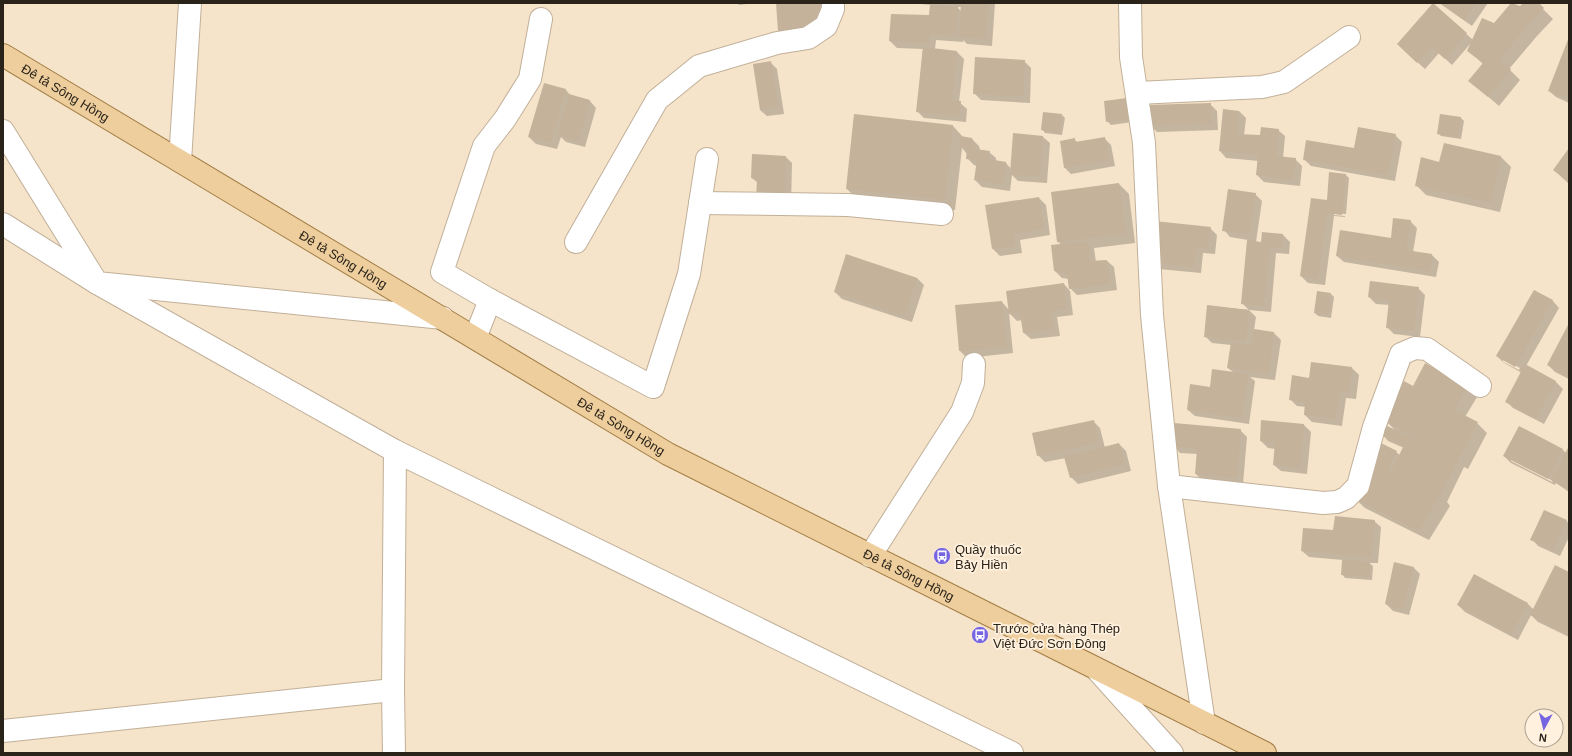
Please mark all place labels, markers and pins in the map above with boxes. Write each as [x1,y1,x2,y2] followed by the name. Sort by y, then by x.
[955,542,1022,572] place label: Quầy thuốc Bảy Hiền
[932,546,952,566] bus stop icon: Quầy thuốc Bảy Hiền
[993,621,1120,651] place label: Trước cửa hàng Thép Việt Đức Sơn Đông
[970,625,990,645] bus stop icon: Trước cửa hàng Thép Việt Đức Sơn Đông

